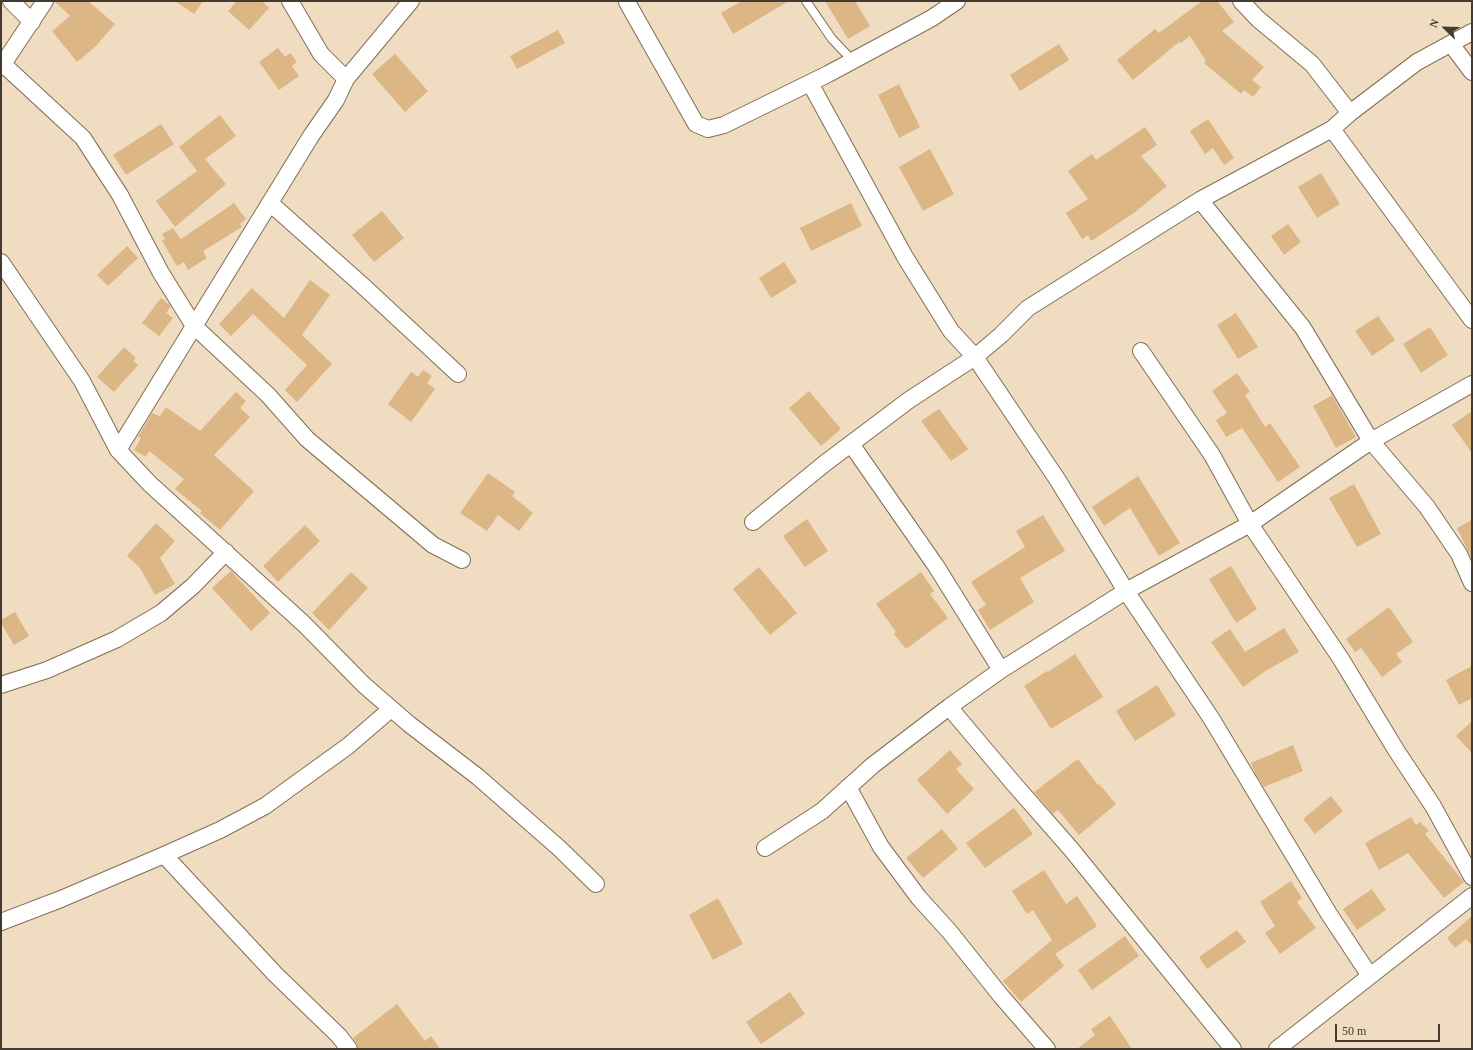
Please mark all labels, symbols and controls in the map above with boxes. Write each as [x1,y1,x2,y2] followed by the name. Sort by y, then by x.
[1425,8,1465,48] north arrow
[1427,17,1441,29] text: N
[1337,1016,1442,1042] scale bar
[1342,1024,1366,1038] text: 50 m

